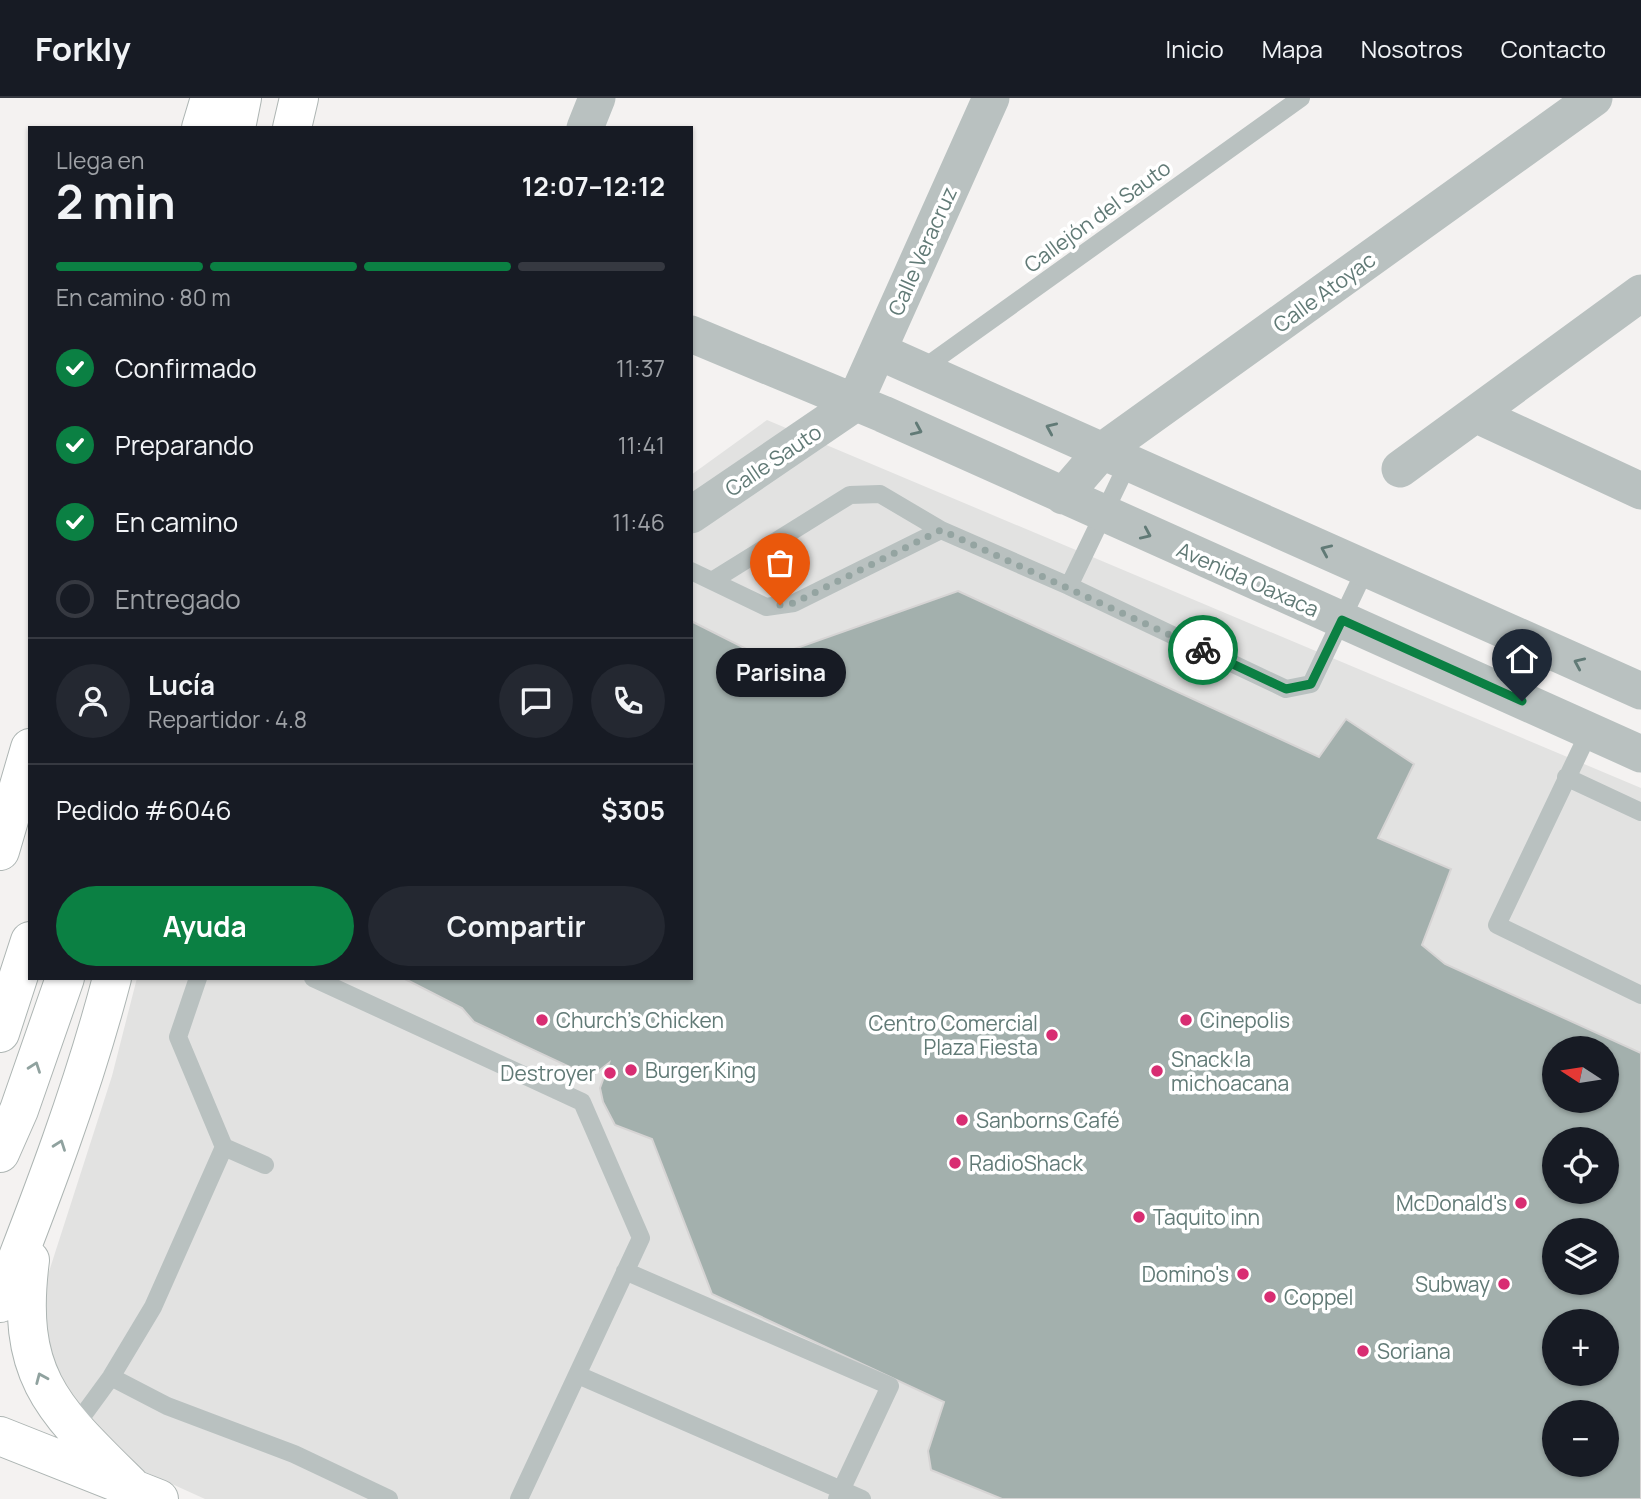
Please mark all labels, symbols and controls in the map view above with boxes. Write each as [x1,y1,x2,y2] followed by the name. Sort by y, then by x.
[35,26,131,71] text: Forkly
[1166,32,1224,65] text: Inicio
[1262,32,1323,65] text: Mapa
[1361,32,1463,65] text: Nosotros
[1501,32,1606,65] text: Contacto
[56,144,144,176] text: Llega en
[1018,153,1176,279] street label: Callejón del Sauto
[522,168,665,204] text: 12:07–12:12
[56,170,176,233] text: 2 min
[881,182,963,320] street label: Calle Veracruz
[1267,245,1381,339] street label: Calle Atoyac
[56,281,231,313] text: En camino · 80 m
[56,349,94,387] icon: check
[115,350,257,386] text: Confirmado
[616,352,665,384] text: 11:37
[719,418,827,502] street label: Calle Sauto
[910,422,922,436] one-way arrow
[1046,422,1058,436] one-way arrow
[56,426,94,464] icon: check
[115,427,254,463] text: Preparando
[618,429,665,461] text: 11:41
[56,503,94,541] icon: check
[115,504,238,540] text: En camino
[612,506,665,538] text: 11:46
[1139,526,1152,540] one-way arrow
[750,533,810,605] pin
[1173,535,1323,623] street label: Avenida Oaxaca
[761,544,799,582] icon: bag
[1321,544,1333,558] one-way arrow
[115,581,241,617] text: Entregado
[1168,615,1238,685] courier
[1492,629,1552,701] pin
[1184,631,1222,669] icon: bike
[1503,640,1541,678] icon: home
[715,647,845,696] callout: Parisina
[736,656,826,688] text: Parisina
[1573,657,1586,671] one-way arrow
[56,664,130,738] button: person
[499,664,573,738] button: chat
[591,664,665,738] button: phone
[148,667,215,703] text: Lucía
[148,703,307,735] text: Repartidor · 4.8
[56,792,232,828] text: Pedido #6046
[601,792,665,828] text: $305
[56,886,354,966] button: Ayuda
[368,886,665,966] button: Compartir
[556,1006,724,1034] place label: Church's Chicken
[1200,1006,1290,1034] place label: Cinepolis
[869,1009,1038,1061] place label: Centro Comercial Plaza Fiesta
[534,1012,550,1028] marker: Church's Chicken
[1178,1012,1194,1028] marker: Cinepolis
[1044,1027,1060,1043] marker: Centro Comercial Plaza Fiesta
[1542,1036,1619,1113] north arrow
[1542,1036,1619,1477] map controls
[1171,1045,1289,1097] place label: Snack la michoacana
[645,1056,756,1084] place label: Burger King
[500,1059,596,1087] place label: Destroyer
[27,1062,41,1074] one-way arrow
[623,1062,639,1078] marker: Burger King
[1149,1063,1165,1079] marker: Snack la michoacana
[602,1065,618,1081] marker: Destroyer
[976,1106,1120,1134] place label: Sanborns Café
[954,1112,970,1128] marker: Sanborns Café
[1542,1127,1619,1204] button: locate
[52,1140,66,1152] one-way arrow
[969,1149,1083,1177] place label: RadioShack
[947,1155,963,1171] marker: RadioShack
[1396,1189,1507,1217] place label: McDonald's
[1513,1195,1529,1211] marker: McDonald's
[1153,1203,1260,1231] place label: Taquito inn
[1131,1209,1147,1225] marker: Taquito inn
[1542,1218,1619,1295] button: layers
[1142,1260,1229,1288] place label: Domino's
[1235,1266,1251,1282] marker: Domino's
[1415,1270,1490,1298] place label: Subway
[1496,1276,1512,1292] marker: Subway
[1284,1283,1354,1311] place label: Coppel
[1262,1289,1278,1305] marker: Coppel
[1542,1309,1619,1386] button: +
[1377,1337,1451,1365] place label: Soriana
[1355,1343,1371,1359] marker: Soriana
[35,1373,49,1385] one-way arrow
[1542,1400,1619,1477] button: −

